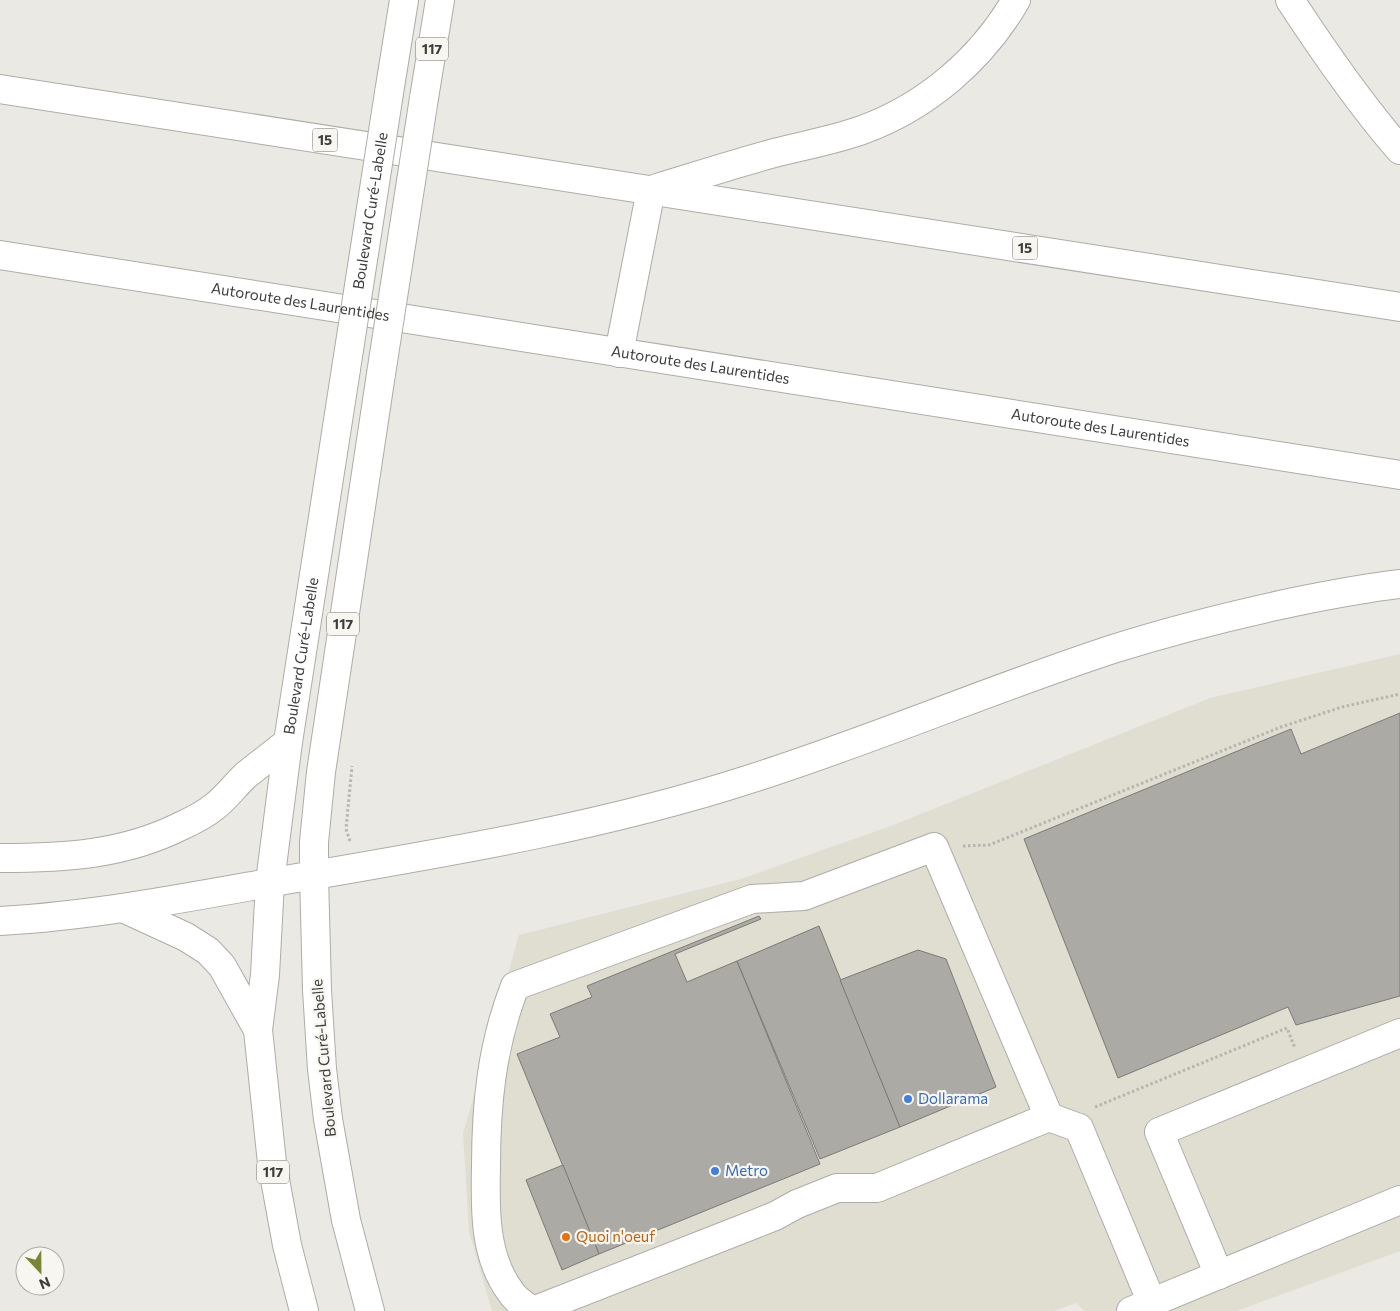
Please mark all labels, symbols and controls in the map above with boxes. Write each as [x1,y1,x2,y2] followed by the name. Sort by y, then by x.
[416,38,448,61] road number: 117
[312,128,338,152] road number: 15
[349,131,391,291] street label: Boulevard Curé-Labelle
[1012,237,1038,260] road number: 15
[210,278,391,324] street label: Autoroute des Laurentides
[610,341,791,387] street label: Autoroute des Laurentides
[1010,404,1191,450] street label: Autoroute des Laurentides
[279,576,321,736] street label: Boulevard Curé-Labelle
[327,612,359,636] road number: 117
[307,978,339,1138] street label: Boulevard Curé-Labelle
[918,1089,988,1107] place label: Dollarama
[902,1093,914,1105] marker: Dollarama
[257,1160,289,1184] road number: 117
[725,1161,768,1179] place label: Metro
[709,1165,721,1177] marker: Metro
[576,1227,655,1245] place label: Quoi n'oeuf
[560,1231,572,1243] marker: Quoi n'oeuf
[15,1246,65,1296] north arrow
[37,1274,53,1293] text: N

